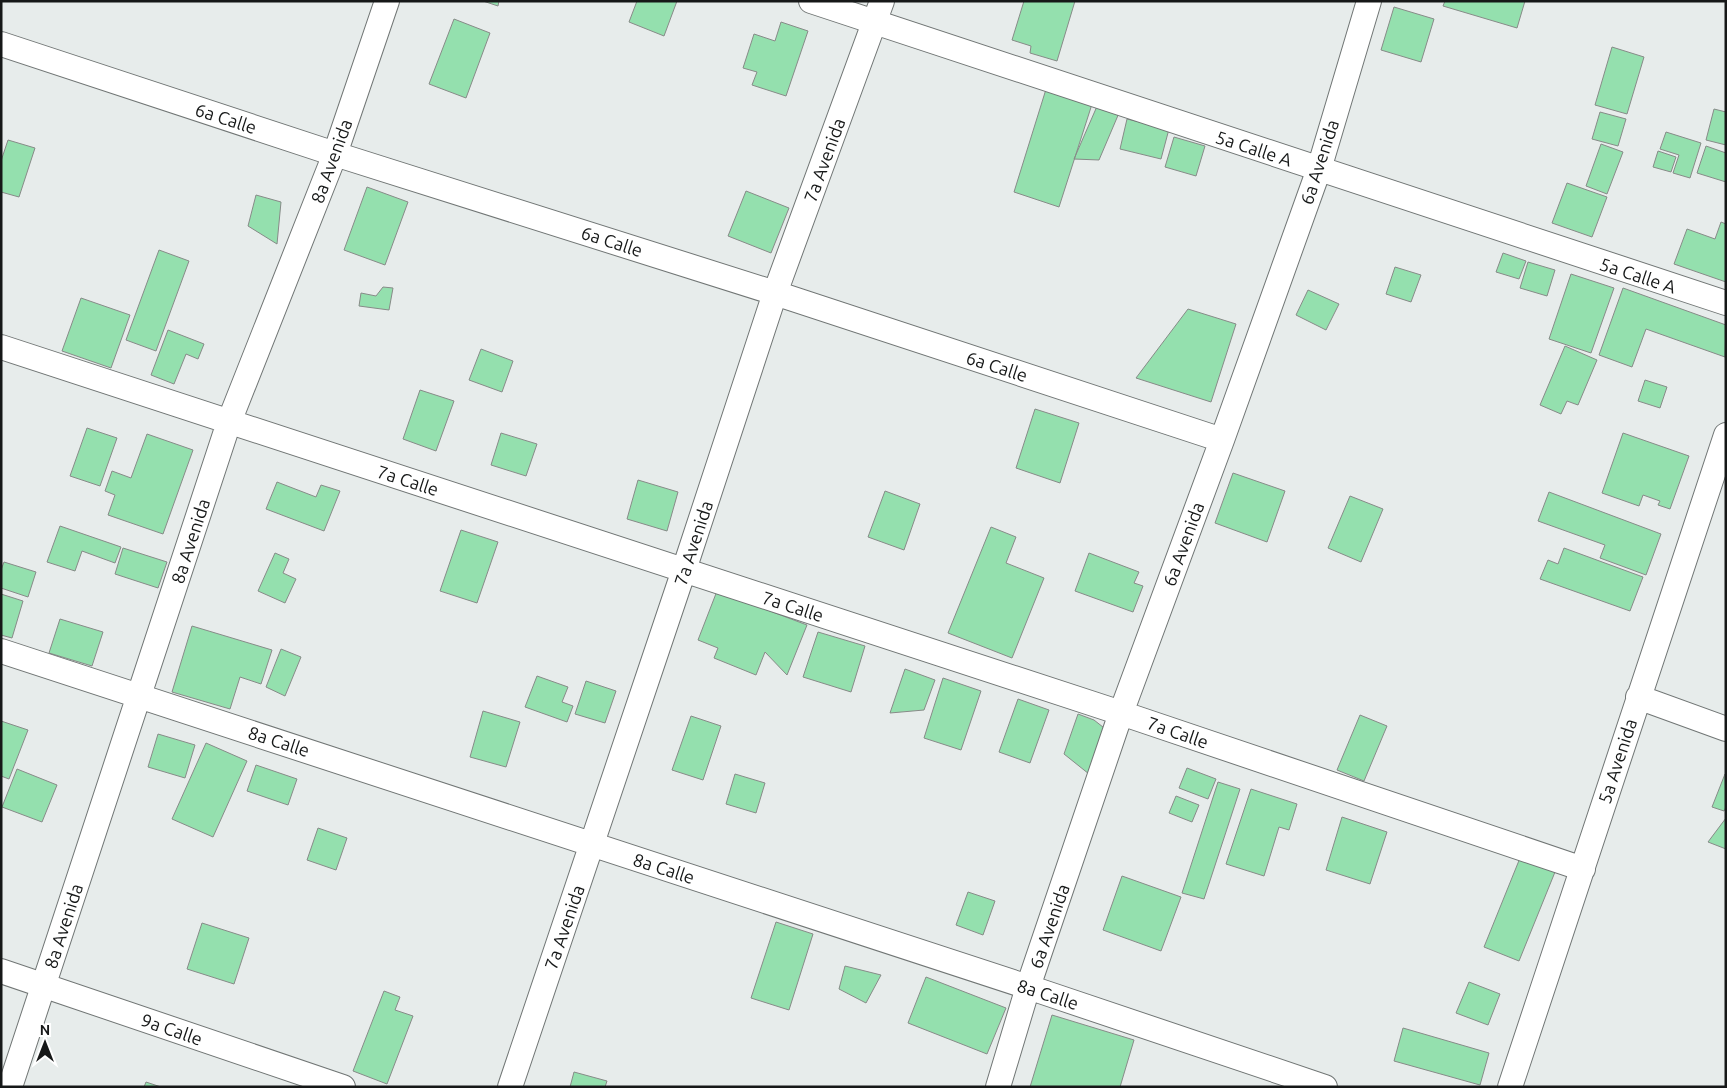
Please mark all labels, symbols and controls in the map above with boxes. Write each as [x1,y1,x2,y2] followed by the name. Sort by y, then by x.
[193,99,259,137] street label: 6a Calle
[800,115,848,205] street label: 7a Avenida
[307,116,355,206] street label: 8a Avenida
[1296,117,1342,207] street label: 6a Avenida
[1213,126,1295,170] street label: 5a Calle A
[579,222,645,260] street label: 6a Calle
[1597,253,1679,297] street label: 5a Calle A
[964,347,1030,385] street label: 6a Calle
[375,461,441,499] street label: 7a Calle
[167,496,213,586] street label: 8a Avenida
[670,498,716,588] street label: 7a Avenida
[1159,499,1207,589] street label: 6a Avenida
[760,587,826,625] street label: 7a Calle
[1145,712,1211,752] street label: 7a Calle
[1594,716,1640,806] street label: 5a Avenida
[246,722,312,760] street label: 8a Calle
[631,849,697,887] street label: 8a Calle
[40,881,86,971] street label: 8a Avenida
[1025,881,1073,971] street label: 6a Avenida
[540,882,588,972] street label: 7a Avenida
[1015,975,1081,1013] street label: 8a Calle
[139,1009,205,1049] street label: 9a Calle
[20,1018,70,1068] north arrow
[40,1022,50,1038] text: N

